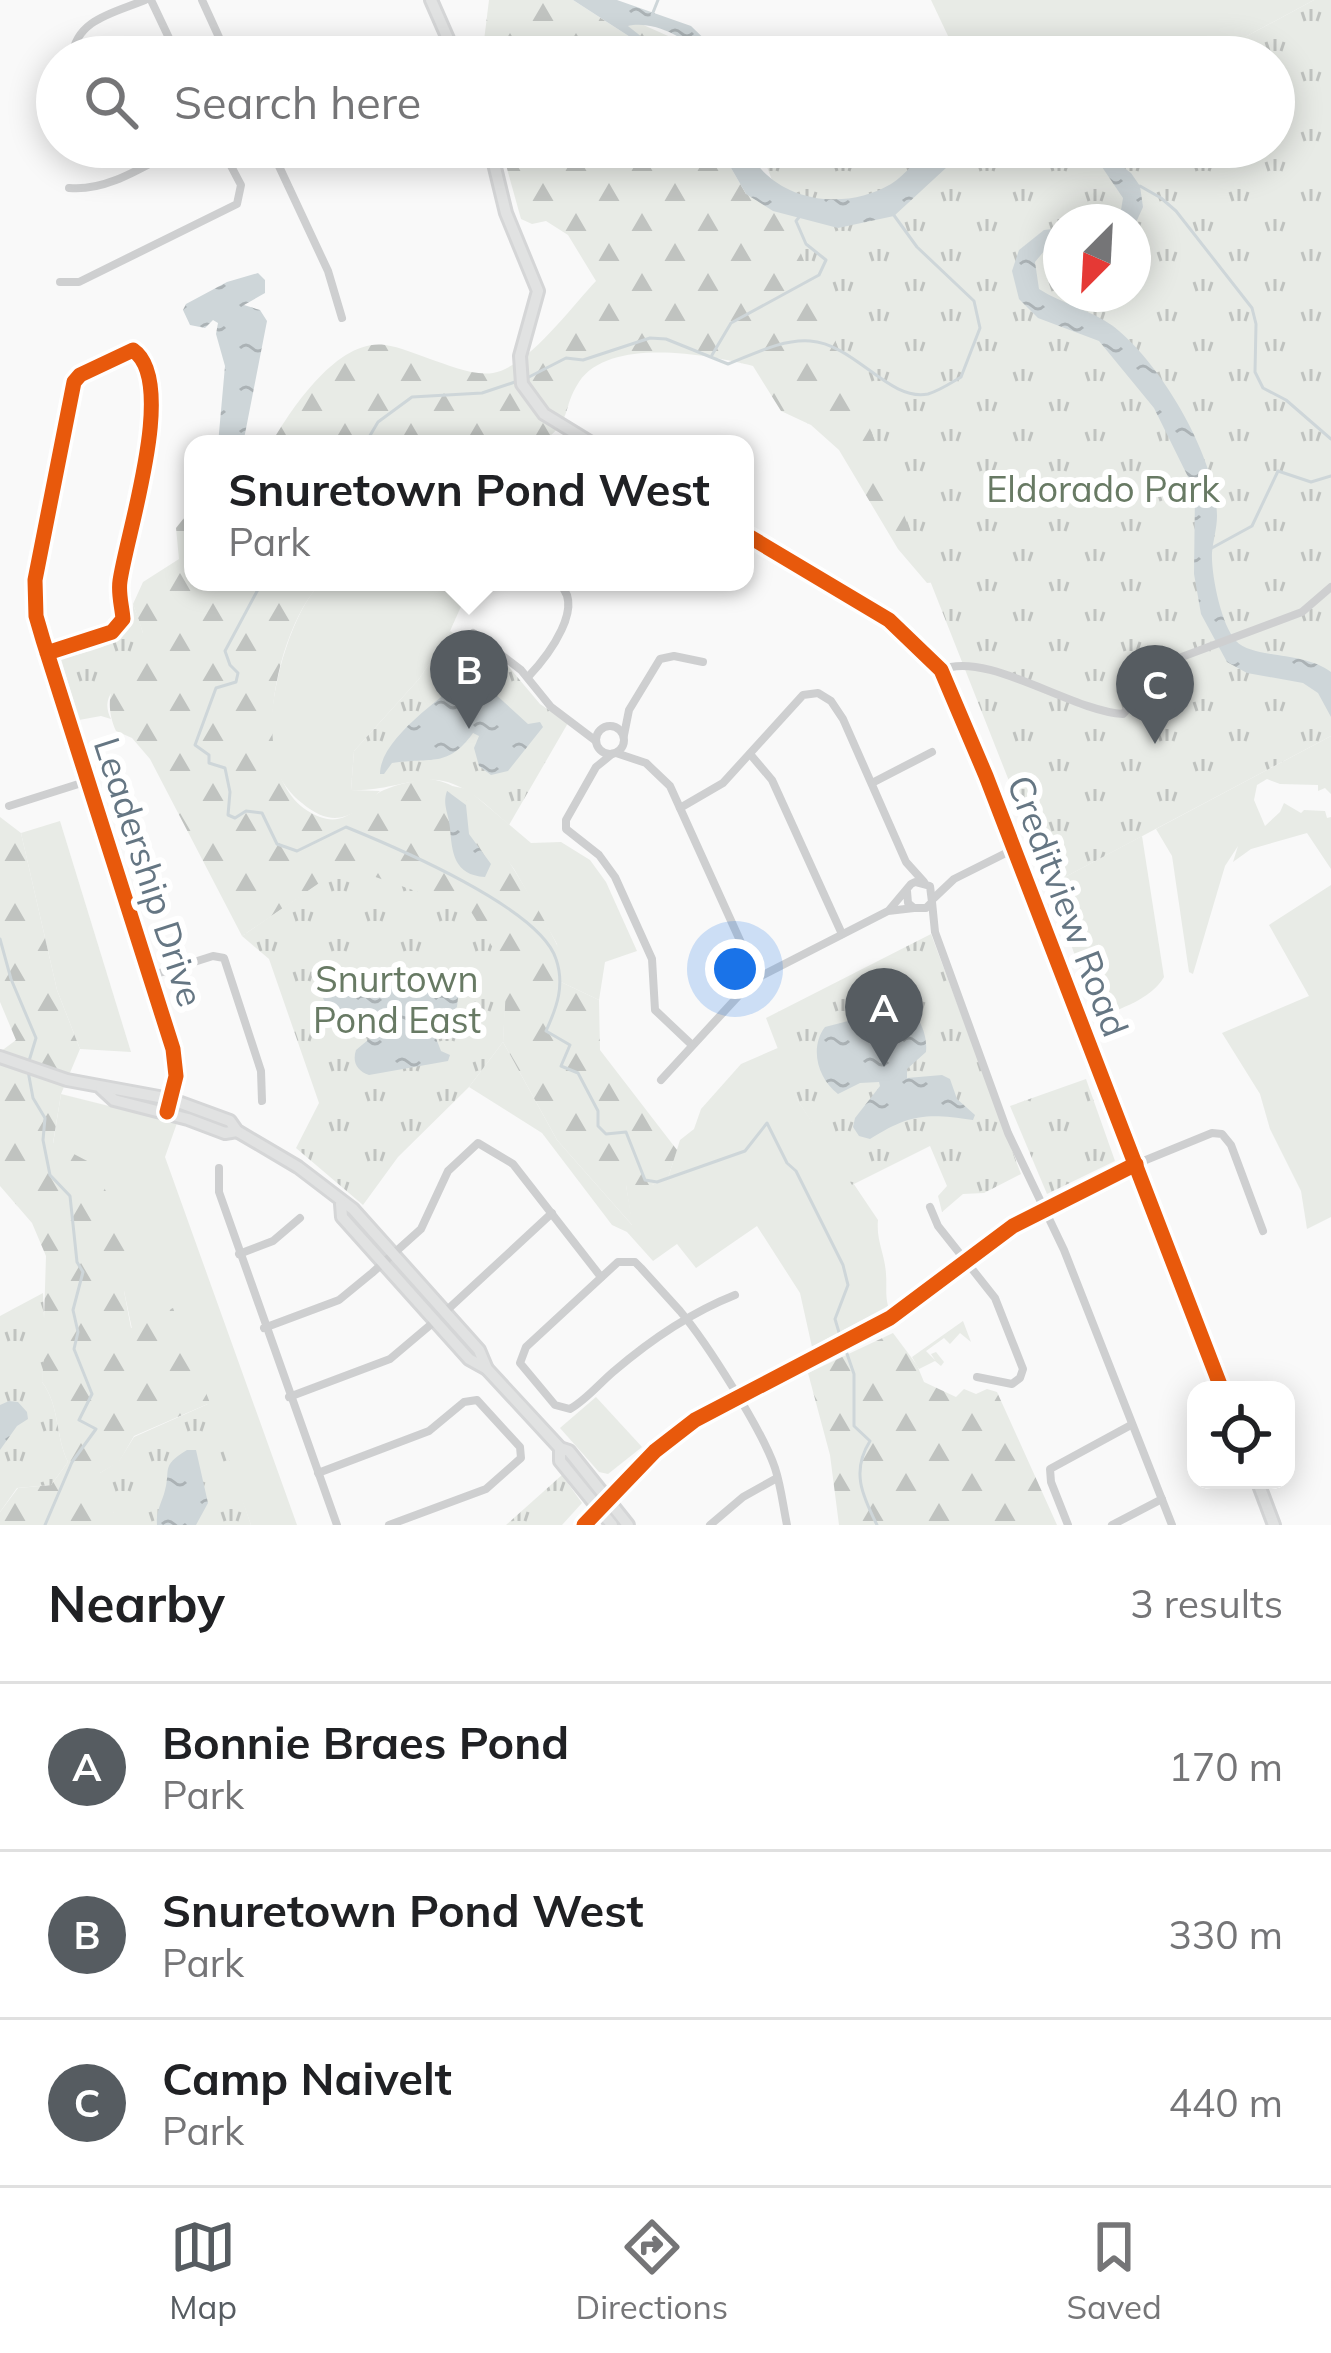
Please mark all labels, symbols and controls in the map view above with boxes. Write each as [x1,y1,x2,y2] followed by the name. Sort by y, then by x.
[36,36,1295,168] search box
[78,69,144,135] icon: search
[174,74,421,130] text: Search here
[1043,204,1151,312] north arrow
[184,435,754,591] popup
[228,461,710,517] text: Snuretown Pond West
[986,466,1220,511] park label: Eldorado Park
[228,517,310,566] text: Park
[430,630,508,729] pin: B
[1116,645,1194,744] pin: C
[85,732,214,1012] street label: Leadership Drive
[998,769,1139,1043] street label: Creditview Road
[705,939,765,999] your location
[313,956,481,1042] park label: Snurtown Pond East
[845,968,923,1067] pin: A
[1187,1381,1295,1489] map controls
[1187,1381,1295,1489] button: locate
[48,1571,225,1635] text: Nearby
[1130,1579,1283,1628] text: 3 results
[162,1714,569,1770] text: Bonnie Braes Pond
[72,1742,102,1791] text: A
[1168,1742,1283,1791] text: 170 m
[162,1770,244,1819] text: Park
[162,1882,644,1938] text: Snuretown Pond West
[74,1910,100,1959] text: B
[1168,1910,1283,1959] text: 330 m
[162,1938,244,1987] text: Park
[162,2050,452,2106] text: Camp Naivelt
[74,2078,100,2127] text: C
[1168,2078,1283,2127] text: 440 m
[162,2106,244,2155] text: Park
[169,2214,237,2327] tab: Map
[576,2214,728,2327] tab: Directions
[1067,2214,1162,2327] tab: Saved

